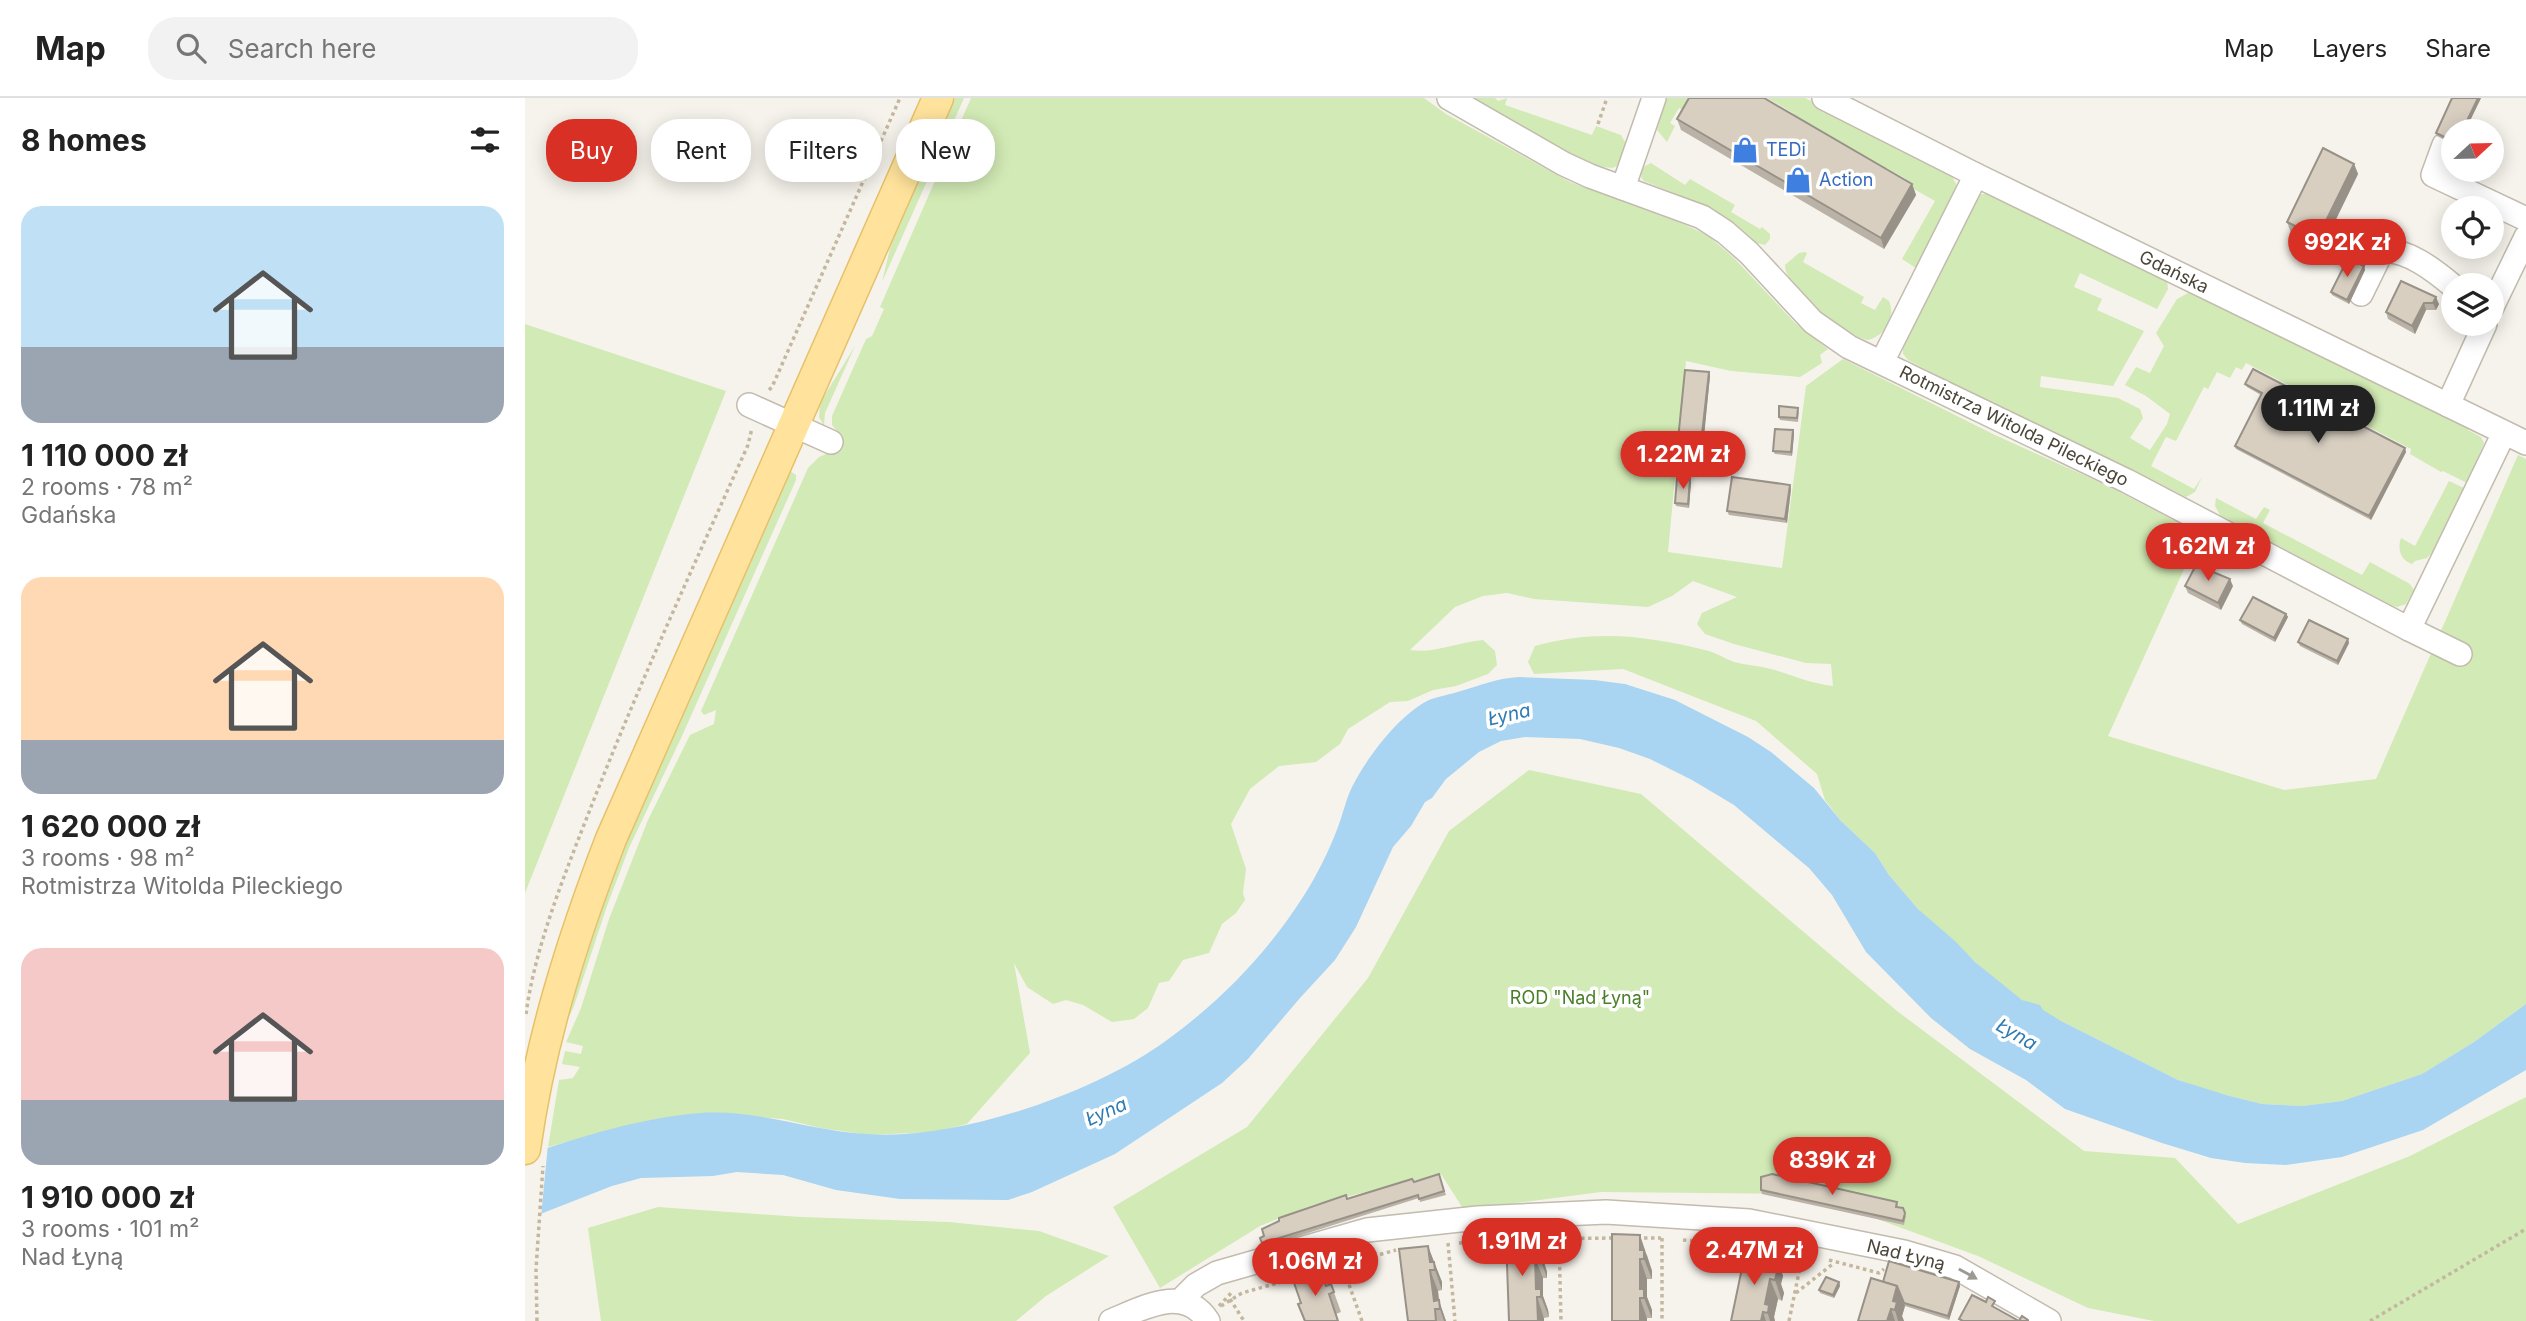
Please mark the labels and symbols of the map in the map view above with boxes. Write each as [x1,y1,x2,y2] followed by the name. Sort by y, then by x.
[2441,119,2504,182] north arrow
[1730,135,1760,165] shop icon: TEDi
[1766,139,1806,160] place label: TEDi
[1783,165,1813,195] shop icon: Action
[1819,169,1873,190] place label: Action
[2282,220,2412,279] pin: 992K zł
[2136,246,2212,297] street label: Gdańska
[1896,361,2132,490] street label: Rotmistrza Witolda Pileckiego
[2246,386,2390,445] pin: 1.11M zł
[1611,432,1755,491] pin: 1.22M zł
[2136,524,2280,583] pin: 1.62M zł
[1486,698,1533,731] water label: Łyna
[1510,987,1650,1008] park label: ROD "Nad Łyną"
[1992,1014,2041,1055] water label: Łyna
[1082,1092,1131,1131] water label: Łyna
[1767,1138,1897,1197] pin: 839K zł
[1450,1218,1594,1278] pin: 1.91M zł
[1682,1228,1826,1287] pin: 2.47M zł
[1865,1235,1948,1274] street label: Nad Łyną
[1243,1238,1387,1298] pin: 1.06M zł
[1958,1268,1978,1280] one-way arrow

